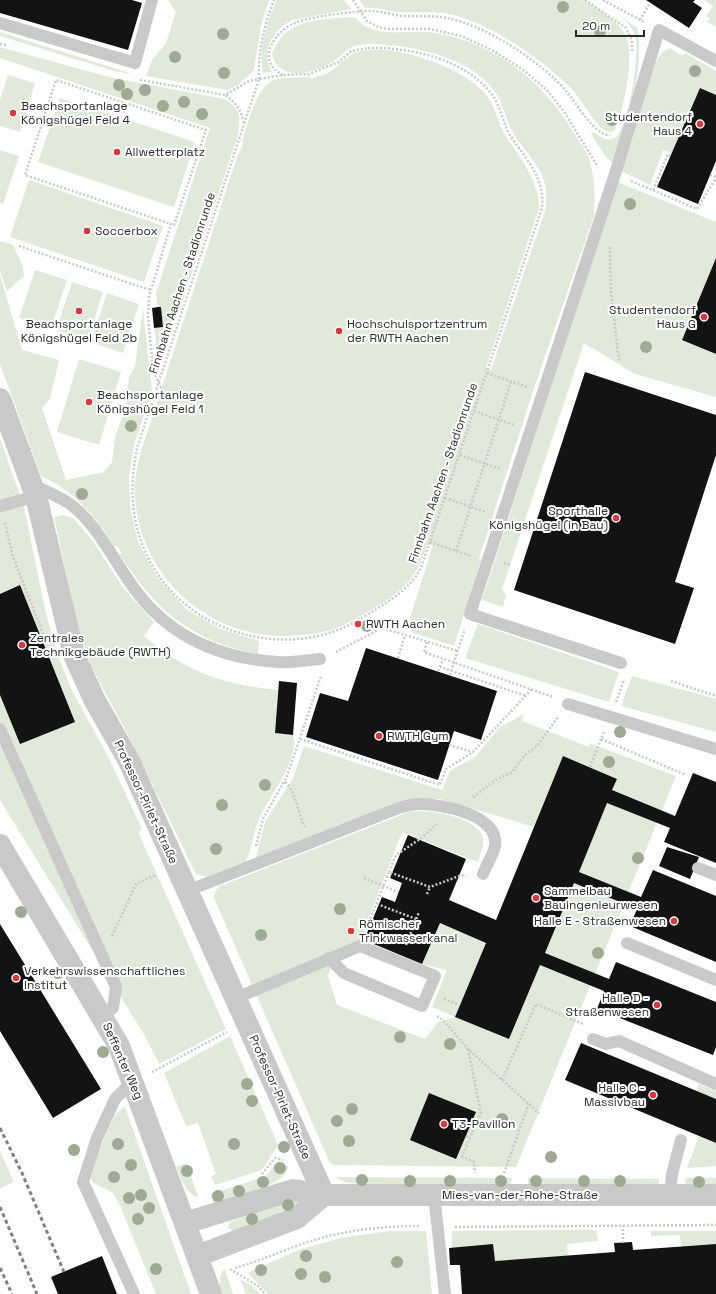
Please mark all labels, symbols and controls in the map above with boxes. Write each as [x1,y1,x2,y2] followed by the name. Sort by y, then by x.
[576,12,644,38] scale bar
[582,18,610,34] text: 20 m
[21,98,131,128] place label: Beachsportanlage Königshügel Feld 4
[8,108,18,118] marker: Beachsportanlage Königshügel Feld 4
[605,109,692,139] place label: Studentendorf Haus 4
[695,119,705,129] marker: Studentendorf Haus 4
[125,144,205,160] place label: Allwetterplatz
[112,147,122,157] marker: Allwetterplatz
[145,190,219,376] street label: Finnbahn Aachen - Stadionrunde
[95,223,158,239] place label: Soccerbox
[82,226,92,236] marker: Soccerbox
[609,302,696,332] place label: Studentendorf Haus G
[74,306,84,316] marker: Beachsportanlage Königshügel Feld 2b
[699,312,709,322] marker: Studentendorf Haus G
[21,316,138,346] place label: Beachsportanlage Königshügel Feld 2b
[347,316,487,346] place label: Hochschulsportzentrum der RWTH Aachen
[334,326,344,336] marker: Hochschulsportzentrum der RWTH Aachen
[405,381,481,565] street label: Finnbahn Aachen - Stadionrunde
[97,387,204,417] place label: Beachsportanlage Königshügel Feld 1
[84,397,94,407] marker: Beachsportanlage Königshügel Feld 1
[489,503,608,533] place label: Sporthalle Königshügel (in Bau)
[611,513,621,523] marker: Sporthalle Königshügel (in Bau)
[366,616,445,632] place label: RWTH Aachen
[353,619,363,629] marker: RWTH Aachen
[30,630,171,660] place label: Zentrales Technikgebäude (RWTH)
[17,640,27,650] marker: Zentrales Technikgebäude (RWTH)
[387,728,449,744] place label: RWTH Gym
[374,731,384,741] marker: RWTH Gym
[110,738,182,866] street label: Professor-Pirlet-Straße
[544,883,658,913] place label: Sammelbau Bauingenieurwesen
[531,893,541,903] marker: Sammelbau Bauingenieurwesen
[534,913,666,929] place label: Halle E - Straßenwesen
[359,916,457,946] place label: Römischer Trinkwasserkanal
[669,916,679,926] marker: Halle E - Straßenwesen
[346,926,356,936] marker: Römischer Trinkwasserkanal
[24,963,185,993] place label: Verkehrswissenschaftliches Institut
[11,973,21,983] marker: Verkehrswissenschaftliches Institut
[566,990,649,1020] place label: Halle D - Straßenwesen
[652,1000,662,1010] marker: Halle D - Straßenwesen
[99,1020,147,1102] street label: Seffenter Weg
[245,1032,315,1162] street label: Professor-Pirlet-Straße
[584,1080,645,1110] place label: Halle C - Massivbau
[648,1090,658,1100] marker: Halle C - Massivbau
[452,1116,515,1132] place label: T3-Pavillon
[439,1119,449,1129] marker: T3-Pavillon
[442,1187,598,1203] street label: Mies-van-der-Rohe-Straße

